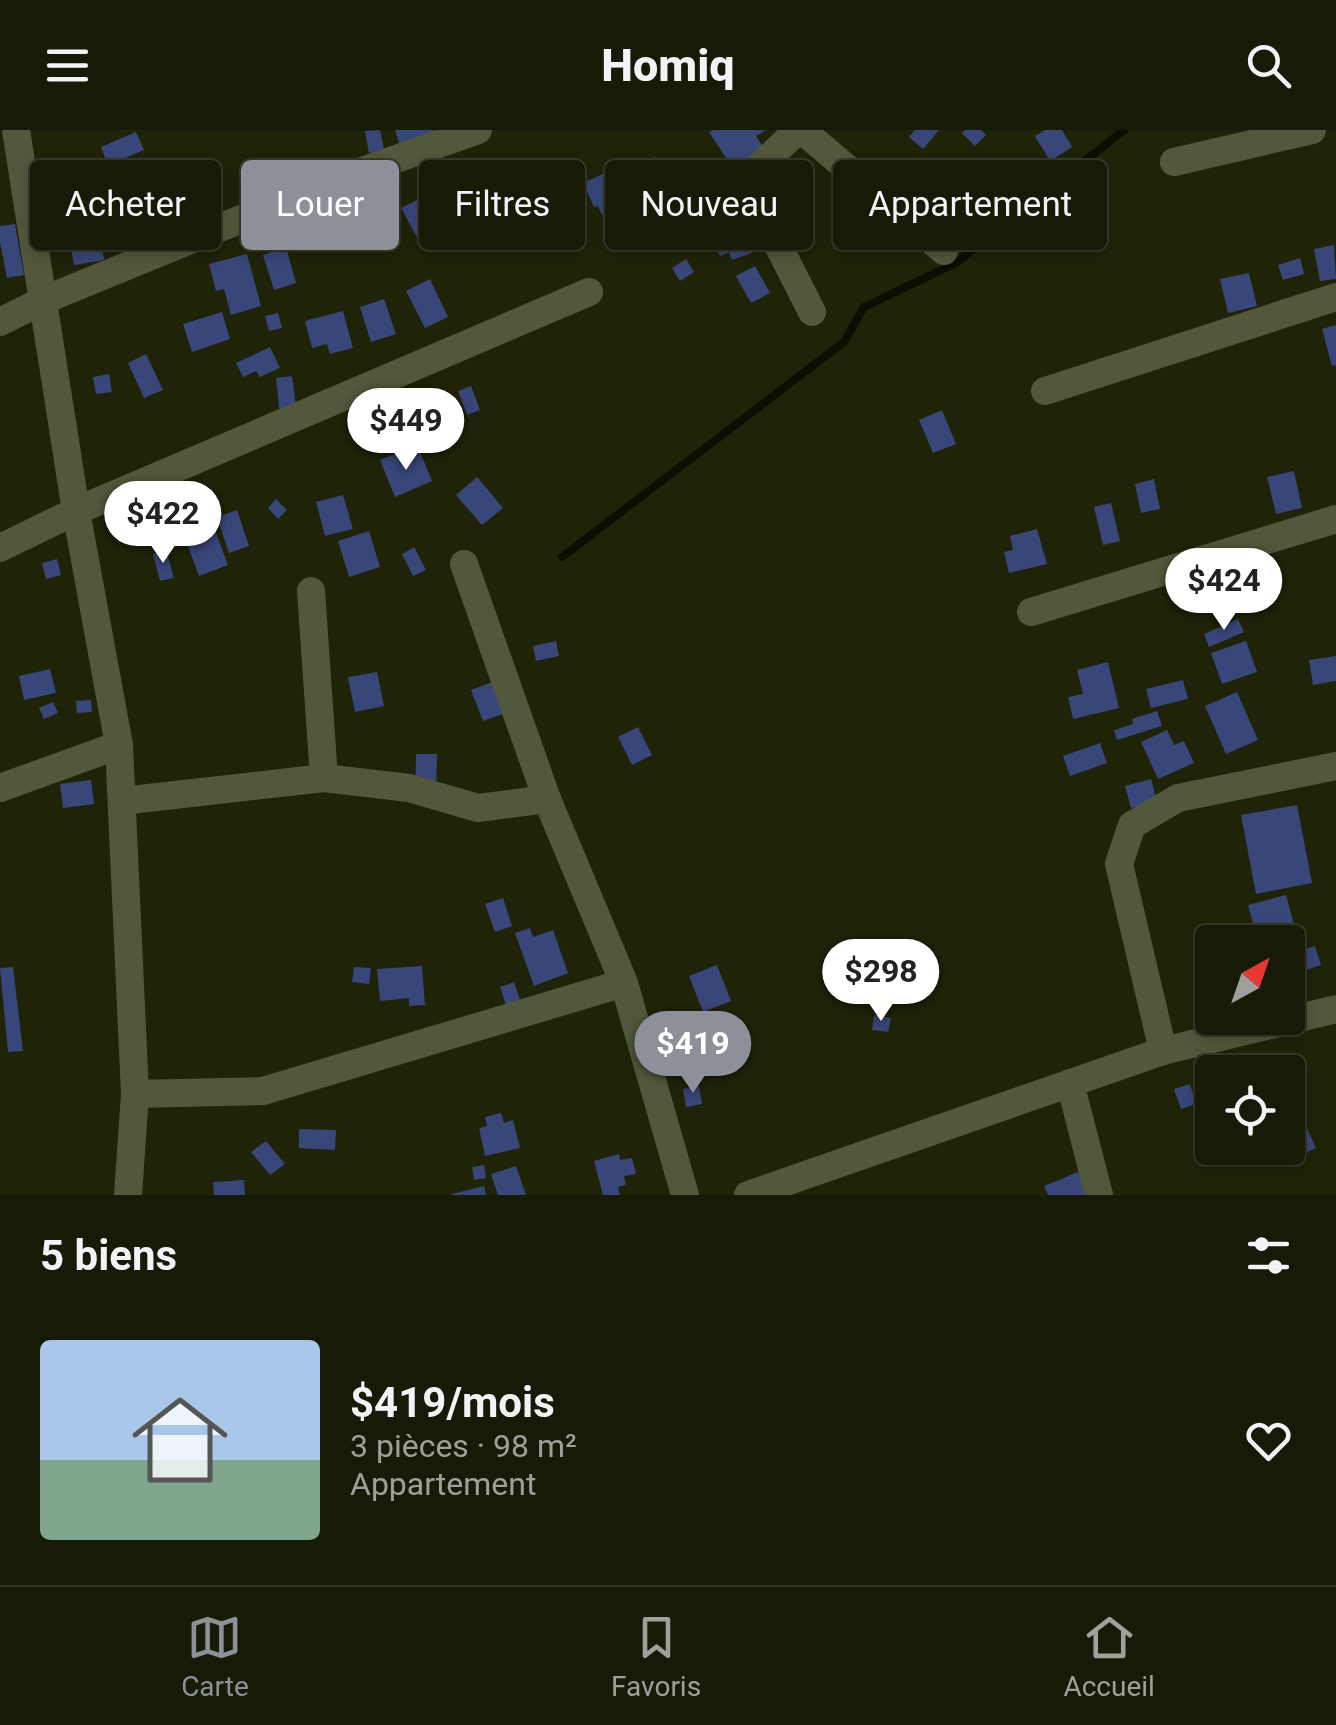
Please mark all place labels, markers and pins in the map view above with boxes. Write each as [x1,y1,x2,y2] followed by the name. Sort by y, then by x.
[347,388,465,473] pin: $449
[104,481,222,566] pin: $422
[1165,548,1283,633] pin: $424
[822,939,940,1024] pin: $298
[634,1011,752,1096] pin: $419

